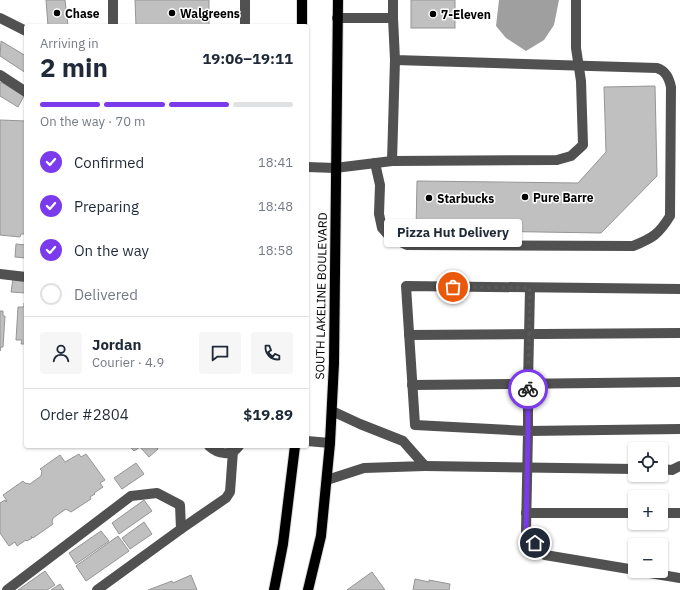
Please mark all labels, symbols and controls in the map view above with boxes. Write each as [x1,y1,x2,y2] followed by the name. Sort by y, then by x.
[65,6,100,21] place label: Chase
[180,6,240,21] place label: Walgreens
[441,7,491,22] place label: 7-Eleven
[52,8,62,18] marker: Chase
[167,8,177,18] marker: Walgreens
[428,9,438,19] marker: 7-Eleven
[40,35,99,52] text: Arriving in
[202,49,293,68] text: 19:06–19:11
[40,50,108,84] text: 2 min
[40,113,145,130] text: On the way · 70 m
[40,151,62,173] icon: check
[74,153,144,172] text: Confirmed
[258,154,293,171] text: 18:41
[533,190,594,205] place label: Pure Barre
[437,191,494,206] place label: Starbucks
[520,192,530,202] marker: Pure Barre
[424,193,434,203] marker: Starbucks
[40,195,62,217] icon: check
[74,197,139,216] text: Preparing
[258,198,293,215] text: 18:48
[312,212,330,380] street label: SOUTH LAKELINE BOULEVARD
[384,219,522,247] callout: Pizza Hut Delivery
[397,224,509,241] text: Pizza Hut Delivery
[40,239,62,261] icon: check
[74,241,149,260] text: On the way
[258,242,293,259] text: 18:58
[436,270,470,304] pin
[442,276,464,298] icon: bag
[74,285,138,304] text: Delivered
[40,332,82,374] button: person
[199,332,241,374] button: chat
[251,332,293,374] button: phone
[92,335,141,354] text: Jordan
[92,354,164,371] text: Courier · 4.9
[508,369,548,409] courier
[517,378,539,400] icon: bike
[40,405,129,424] text: Order #2804
[243,405,293,424] text: $19.89
[628,442,668,578] map controls
[628,442,668,482] button: locate
[628,490,668,530] button: +
[518,526,552,560] pin
[524,532,546,554] icon: home
[628,538,668,578] button: −

